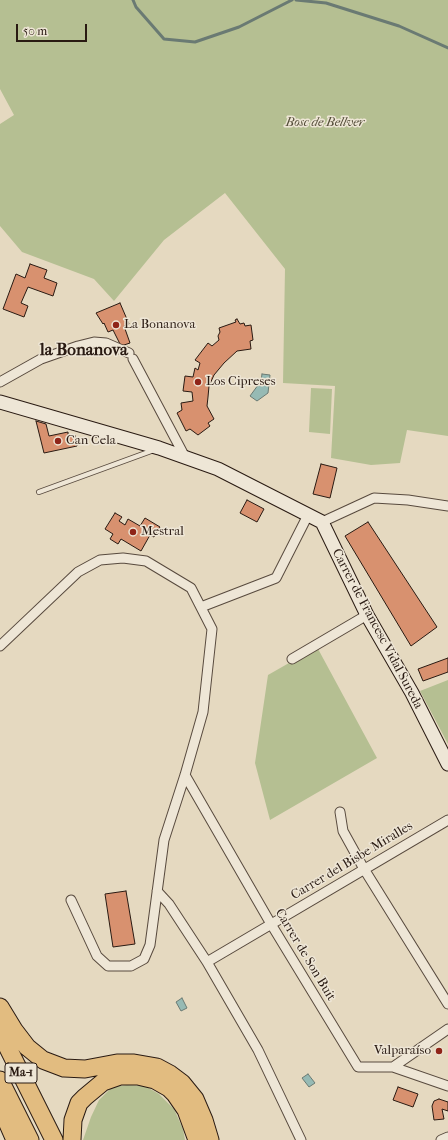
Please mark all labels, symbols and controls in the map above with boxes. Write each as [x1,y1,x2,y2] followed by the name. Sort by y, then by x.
[18,16,89,42] scale bar
[23,24,47,38] text: 50 m
[286,115,364,131] park label: Bosc de Bellver
[124,317,195,333] place label: La Bonanova
[111,320,121,330] marker: La Bonanova
[40,341,128,361] district label: la Bonanova
[206,374,275,390] place label: Los Cipreses
[193,377,203,387] marker: Los Cipreses
[66,433,116,449] place label: Can Cela
[53,436,63,446] marker: Can Cela
[141,524,184,540] place label: Mestral
[128,527,138,537] marker: Mestral
[328,546,426,712] street label: Carrer de Francesc Vidal Sureda
[288,819,416,903] street label: Carrer del Bisbe Miralles
[271,906,339,1004] street label: Carrer de Son Buit
[374,1043,431,1059] place label: Valparaíso
[434,1046,444,1056] marker: Valparaíso
[5,1063,37,1083] road number: Ma-1

